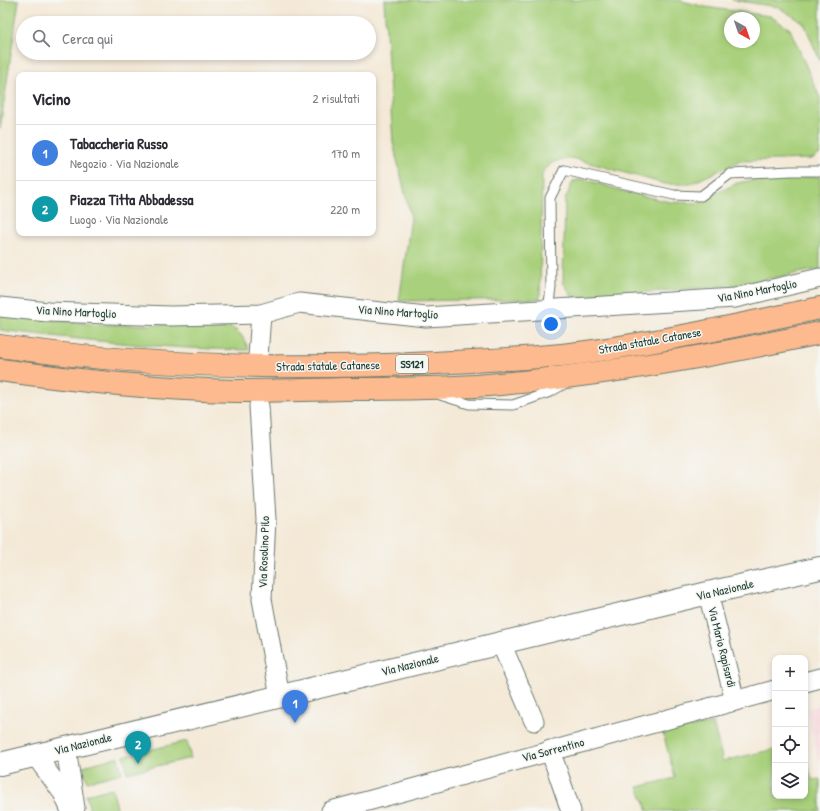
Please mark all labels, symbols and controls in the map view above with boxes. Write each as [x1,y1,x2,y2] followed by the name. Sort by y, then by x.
[724,12,760,48] north arrow
[16,16,376,60] search box
[30,27,52,49] icon: search
[62,28,113,49] text: Cerca qui
[32,87,70,110] text: Vicino
[312,89,360,107] text: 2 risultati
[70,133,168,154] text: Tabaccheria Russo
[43,144,47,162] text: 1
[331,144,360,162] text: 170 m
[70,154,179,172] text: Negozio · Via Nazionale
[70,189,193,210] text: Piazza Titta Abbadessa
[42,200,48,218] text: 2
[330,200,360,218] text: 220 m
[70,210,169,228] text: Luogo · Via Nazionale
[716,274,798,307] street label: Via Nino Martoglio
[357,300,439,323] street label: Via Nino Martoglio
[35,301,117,322] street label: Via Nino Martoglio
[541,314,561,334] your location
[597,323,703,358] street label: Strada statale Catanese
[396,355,428,373] road number: SS121
[276,356,380,375] street label: Strada statale Catanese
[254,516,273,588] street label: Via Rosolino Pilo
[694,575,756,604] street label: Via Nazionale
[704,605,741,689] street label: Via Mario Rapisardi
[379,649,441,680] street label: Via Nazionale
[772,655,808,799] map controls
[772,655,808,691] button: +
[282,690,308,723] pin: 1
[772,691,808,727] button: −
[772,727,808,763] button: locate
[52,728,114,759] street label: Via Nazionale
[125,731,151,764] pin: 2
[520,733,586,766] street label: Via Sorrentino
[772,763,808,799] button: layers

